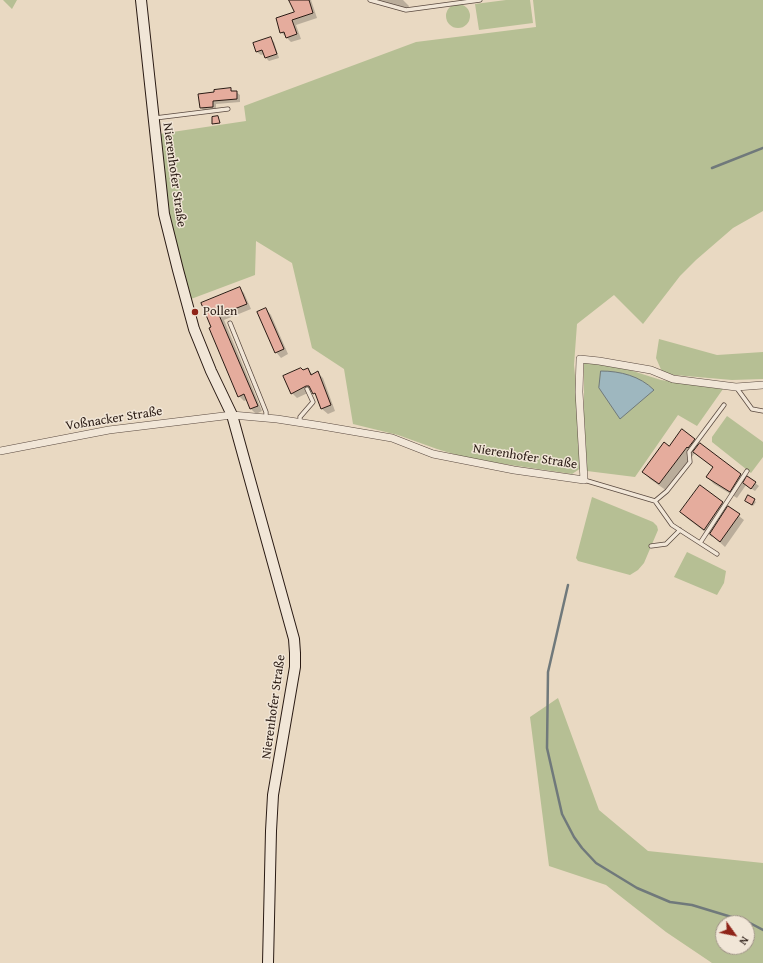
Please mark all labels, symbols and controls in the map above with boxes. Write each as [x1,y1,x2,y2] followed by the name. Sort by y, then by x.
[159,122,189,228] street label: Nierenhofer Straße
[203,304,237,320] place label: Pollen
[190,307,200,317] marker: Pollen
[65,404,163,434] street label: Voßnacker Straße
[472,441,578,473] street label: Nierenhofer Straße
[259,654,289,760] street label: Nierenhofer Straße
[715,915,755,955] north arrow
[736,934,753,948] text: N

